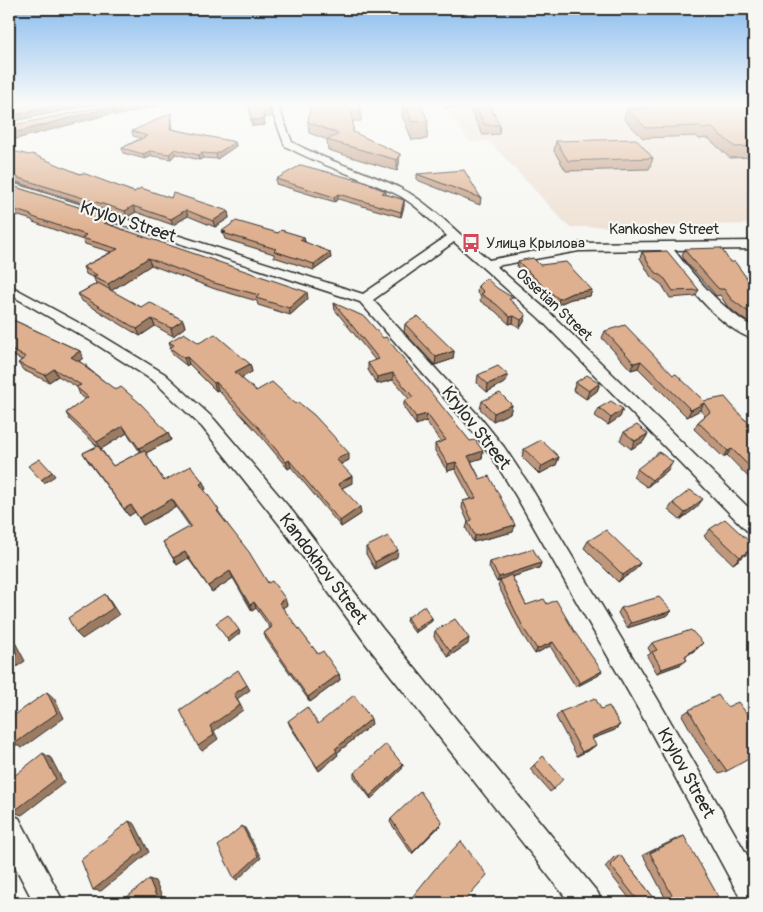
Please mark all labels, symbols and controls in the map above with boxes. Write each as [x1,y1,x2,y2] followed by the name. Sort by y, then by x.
[77,196,180,249] street label: Krylov Street
[609,220,720,239] street label: Kankoshev Street
[460,232,482,254] bus stop icon: Улица Крылова
[486,234,585,253] place label: Улица Крылова
[512,265,597,346] street label: Ossetian Street
[436,382,516,475] street label: Krylov Street
[274,509,373,630] street label: Kandokhov Street
[652,724,721,823] street label: Krylov Street

